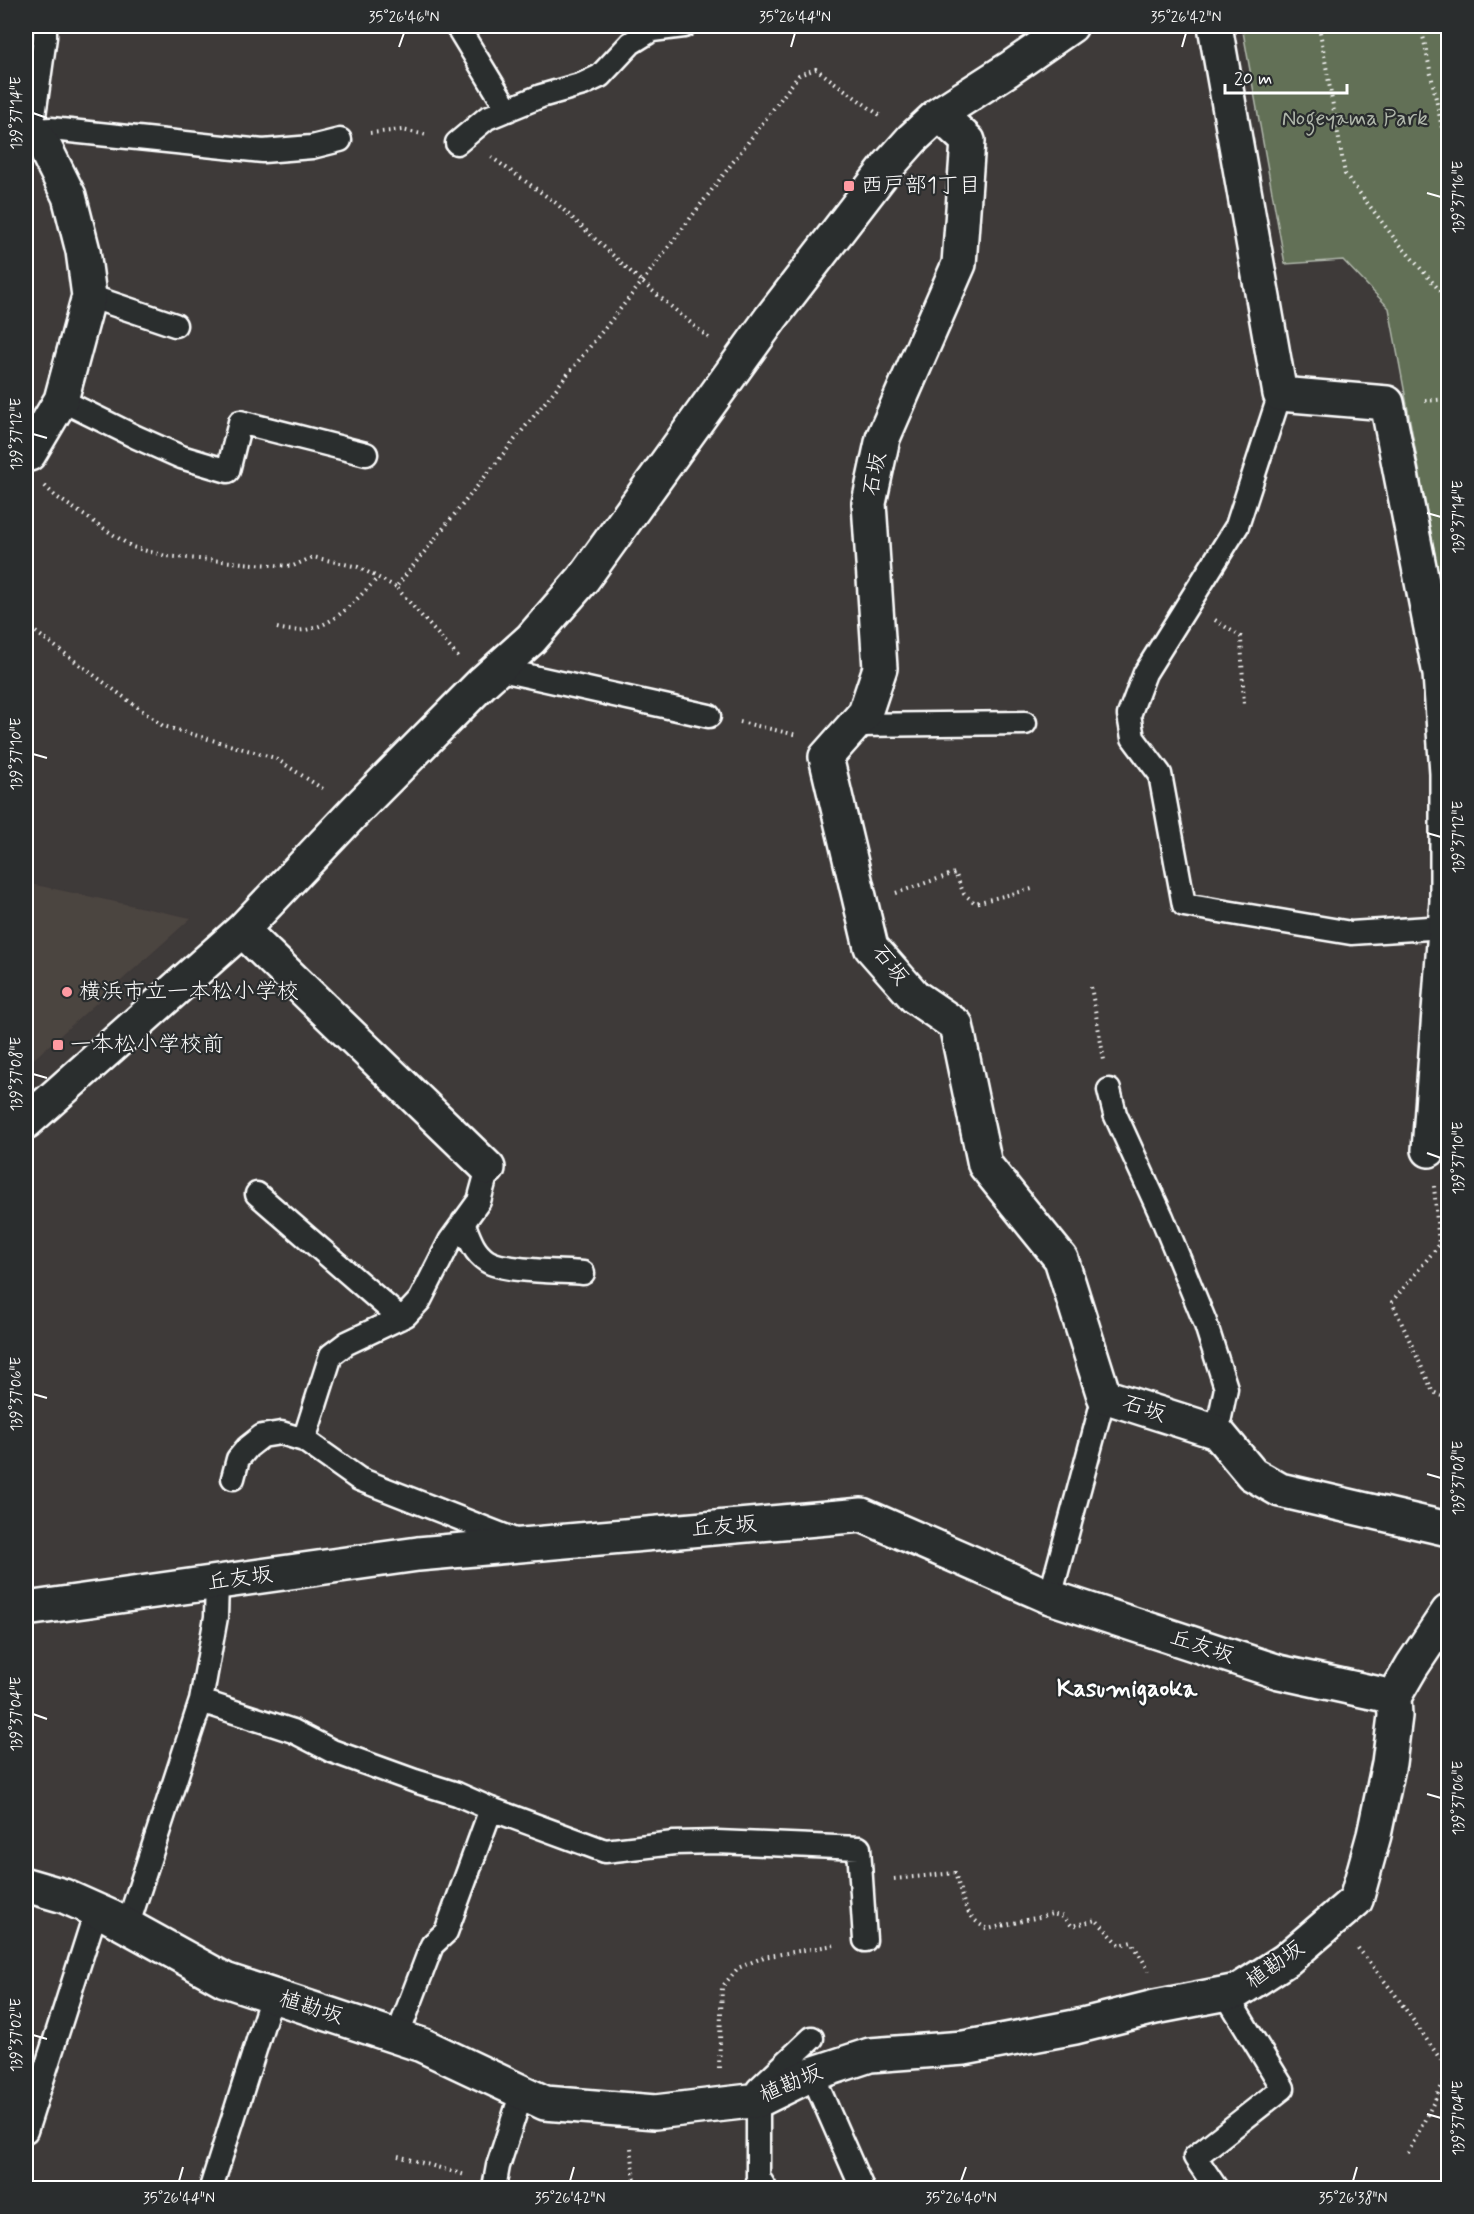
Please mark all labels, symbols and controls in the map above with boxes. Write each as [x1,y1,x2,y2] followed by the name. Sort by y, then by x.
[368,8,440,28] text: 35°26'46"N
[759,8,831,28] text: 35°26'44"N
[1151,8,1221,28] text: 35°26'42"N
[1225,57,1346,95] scale bar
[1234,67,1272,91] text: 20 m
[7,76,27,150] text: 139°37'14"E
[1282,105,1428,136] park label: Nogeyama Park
[1449,160,1469,233] text: 139°37'16"E
[861,172,981,200] place label: 西戸部1丁目
[842,179,856,193] marker: 西戸部1丁目
[7,398,27,470] text: 139°37'12"E
[857,450,893,498] street label: 石坂
[1449,480,1469,554] text: 139°37'14"E
[7,717,27,791] text: 139°37'10"E
[1449,801,1469,873] text: 139°37'12"E
[865,939,915,991] street label: 石坂
[79,978,299,1006] place label: 横浜市立一本松小学校
[60,985,74,999] marker: 横浜市立一本松小学校
[70,1031,224,1059] place label: 一本松小学校前
[7,1037,27,1111] text: 139°37'08"E
[51,1038,65,1052] marker: 一本松小学校前
[1449,1121,1469,1195] text: 139°37'10"E
[7,1357,27,1431] text: 139°37'06"E
[1119,1389,1169,1429] street label: 石坂
[1449,1441,1469,1515] text: 139°37'08"E
[690,1510,758,1544] street label: 丘友坂
[205,1561,275,1597] street label: 丘友坂
[1166,1623,1238,1671] street label: 丘友坂
[1057,1674,1198,1706] district label: Kasumigaoka
[7,1676,27,1752] text: 139°37'04"E
[1449,1761,1469,1835] text: 139°37'06"E
[1240,1934,1310,1996] street label: 植勘坂
[275,1985,347,2031] street label: 植勘坂
[7,1998,27,2072] text: 139°37'02"E
[755,2058,827,2110] street label: 植勘坂
[1449,2080,1469,2156] text: 139°37'04"E
[143,2189,215,2209] text: 35°26'44"N
[535,2189,605,2209] text: 35°26'42"N
[925,2189,997,2209] text: 35°26'40"N
[1318,2189,1388,2209] text: 35°26'38"N

